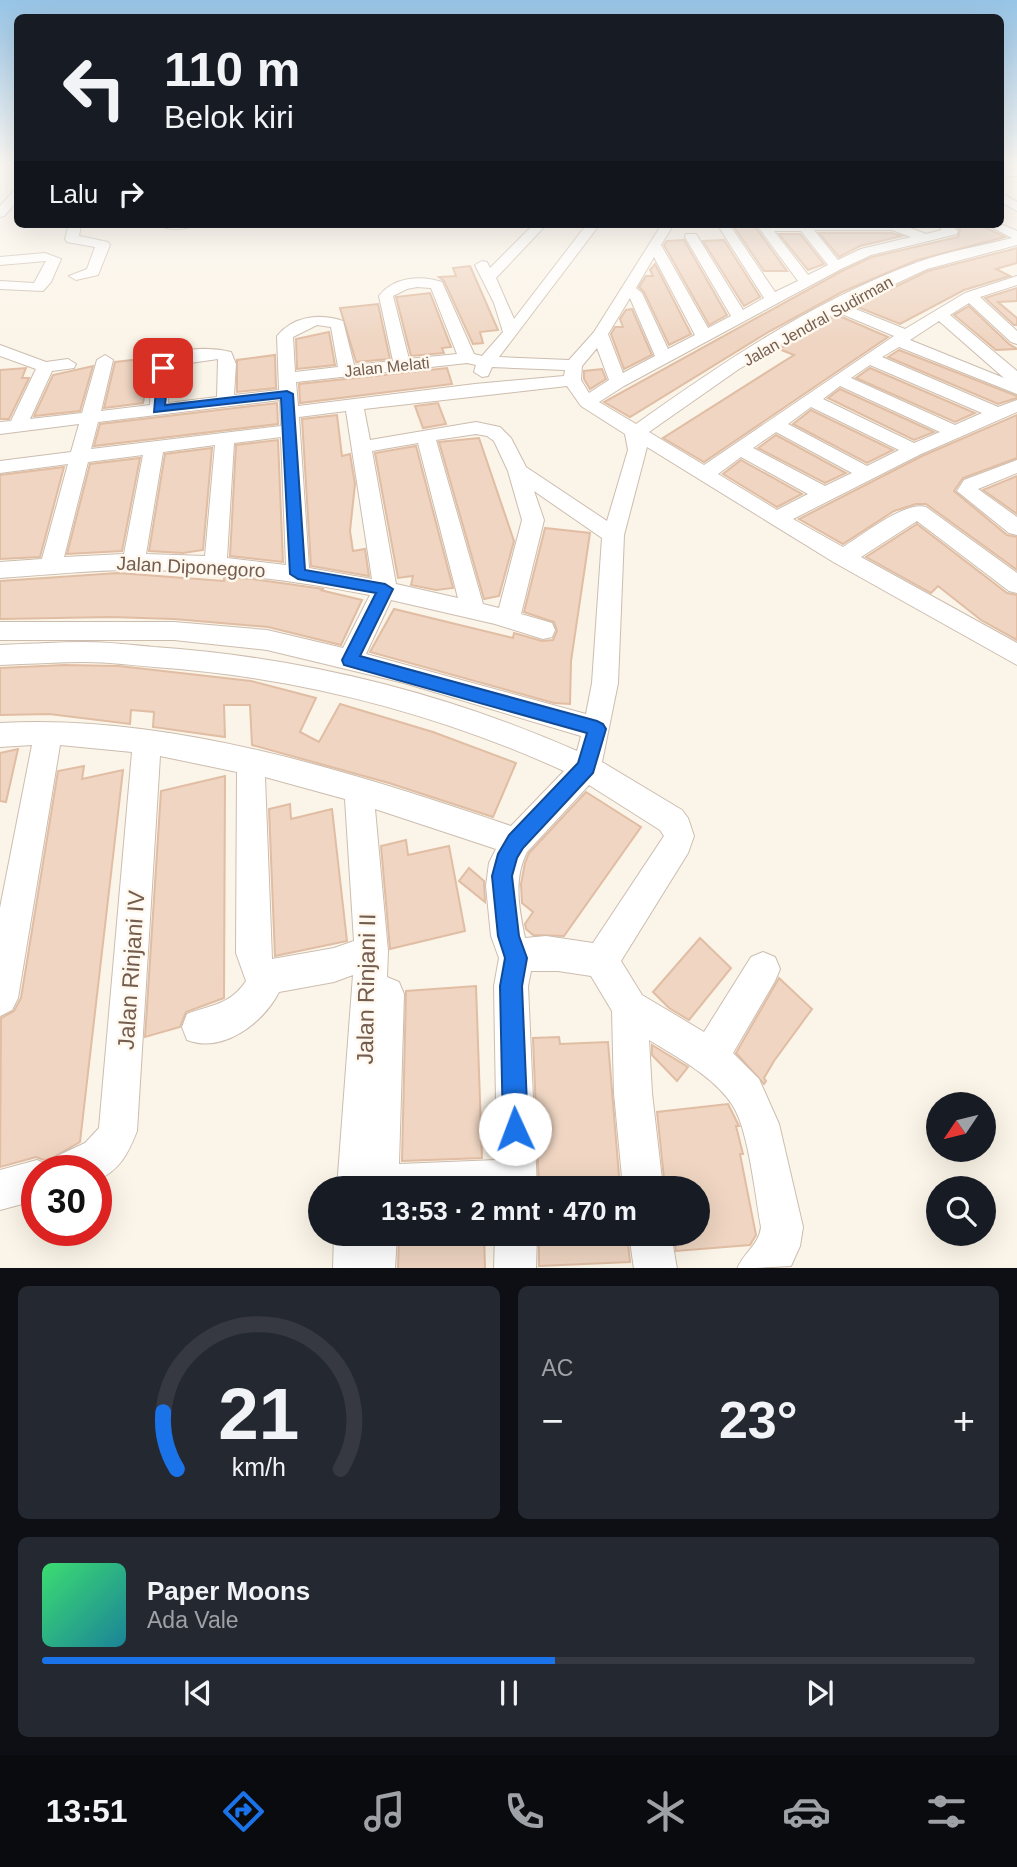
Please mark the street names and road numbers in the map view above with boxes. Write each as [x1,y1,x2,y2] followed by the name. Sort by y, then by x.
[740,273,896,369] street label: Jalan Jendral Sudirman
[344,354,430,380] street label: Jalan Melati
[116,553,266,581] street label: Jalan Diponegoro
[112,889,150,1051] street label: Jalan Rinjani IV
[352,913,380,1065] street label: Jalan Rinjani II

